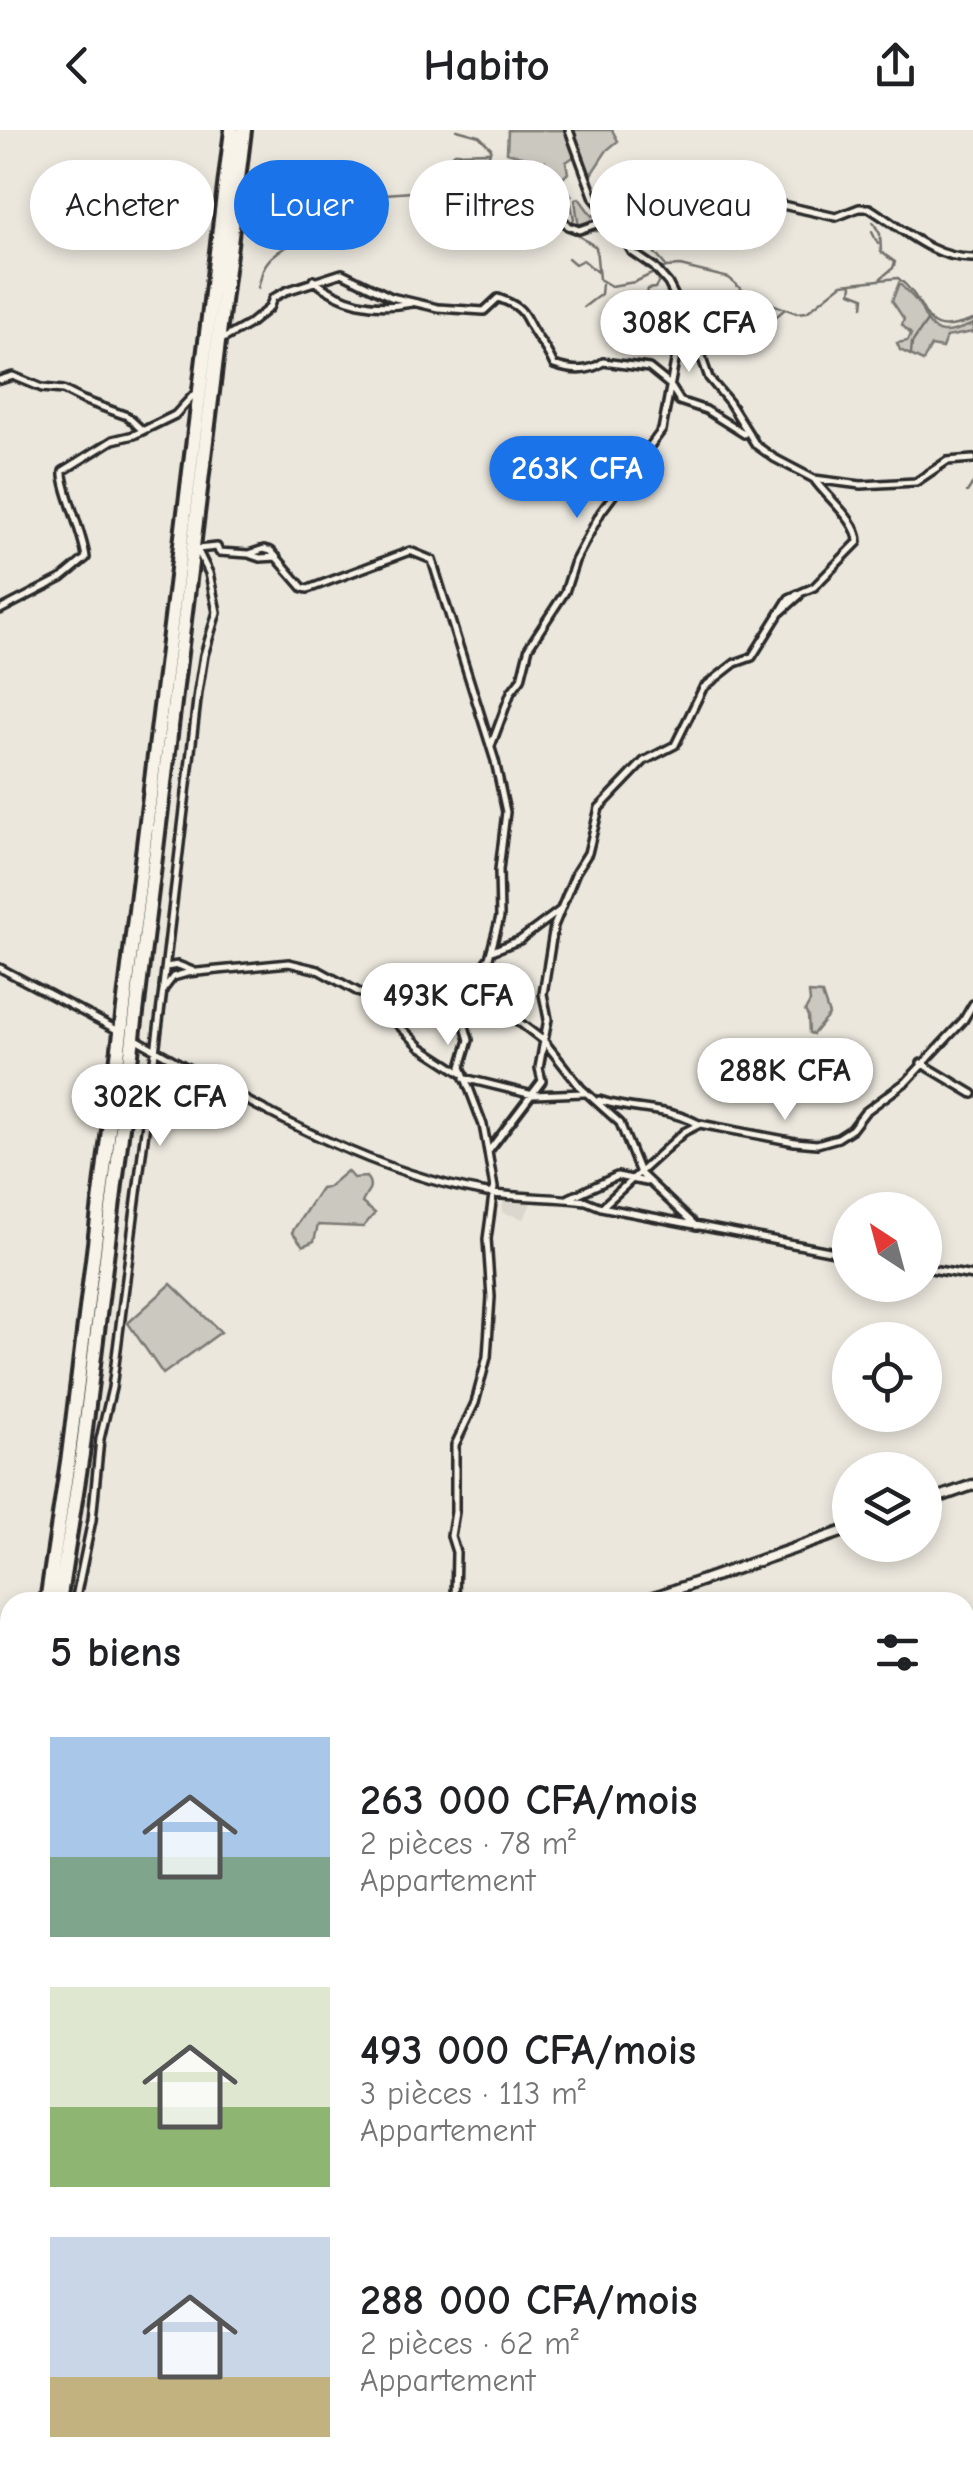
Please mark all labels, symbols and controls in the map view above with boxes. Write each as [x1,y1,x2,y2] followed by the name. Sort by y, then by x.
[50,38,105,93] icon: back
[868,38,923,93] icon: share
[423,39,550,91] text: Habito
[30,160,214,250] chip: Acheter
[234,160,389,250] chip: Louer
[409,160,570,250] chip: Filtres
[590,160,787,250] chip: Nouveau
[586,290,792,375] pin: 308K CFA
[622,304,756,341] text: 308K CFA
[474,436,680,521] pin: 263K CFA
[511,450,643,487] text: 263K CFA
[345,963,551,1048] pin: 493K CFA
[383,977,513,1014] text: 493K CFA
[682,1038,888,1123] pin: 288K CFA
[719,1052,851,1089] text: 288K CFA
[57,1064,263,1149] pin: 302K CFA
[94,1078,226,1115] text: 302K CFA
[832,1192,942,1302] north arrow
[832,1192,942,1562] map controls
[832,1322,942,1432] button: locate
[832,1452,942,1562] button: layers
[870,1625,925,1680] icon: filters
[50,1628,181,1677] text: 5 biens
[360,1776,697,1825] text: 263 000 CFA/mois
[130,1777,250,1897] icon: home
[360,1825,576,1862] text: 2 pièces · 78 m²
[360,1862,535,1899] text: Appartement
[360,2026,696,2075] text: 493 000 CFA/mois
[130,2027,250,2147] icon: home
[360,2075,586,2112] text: 3 pièces · 113 m²
[360,2112,535,2149] text: Appartement
[360,2276,698,2325] text: 288 000 CFA/mois
[130,2277,250,2397] icon: home
[360,2325,579,2362] text: 2 pièces · 62 m²
[360,2362,535,2399] text: Appartement

